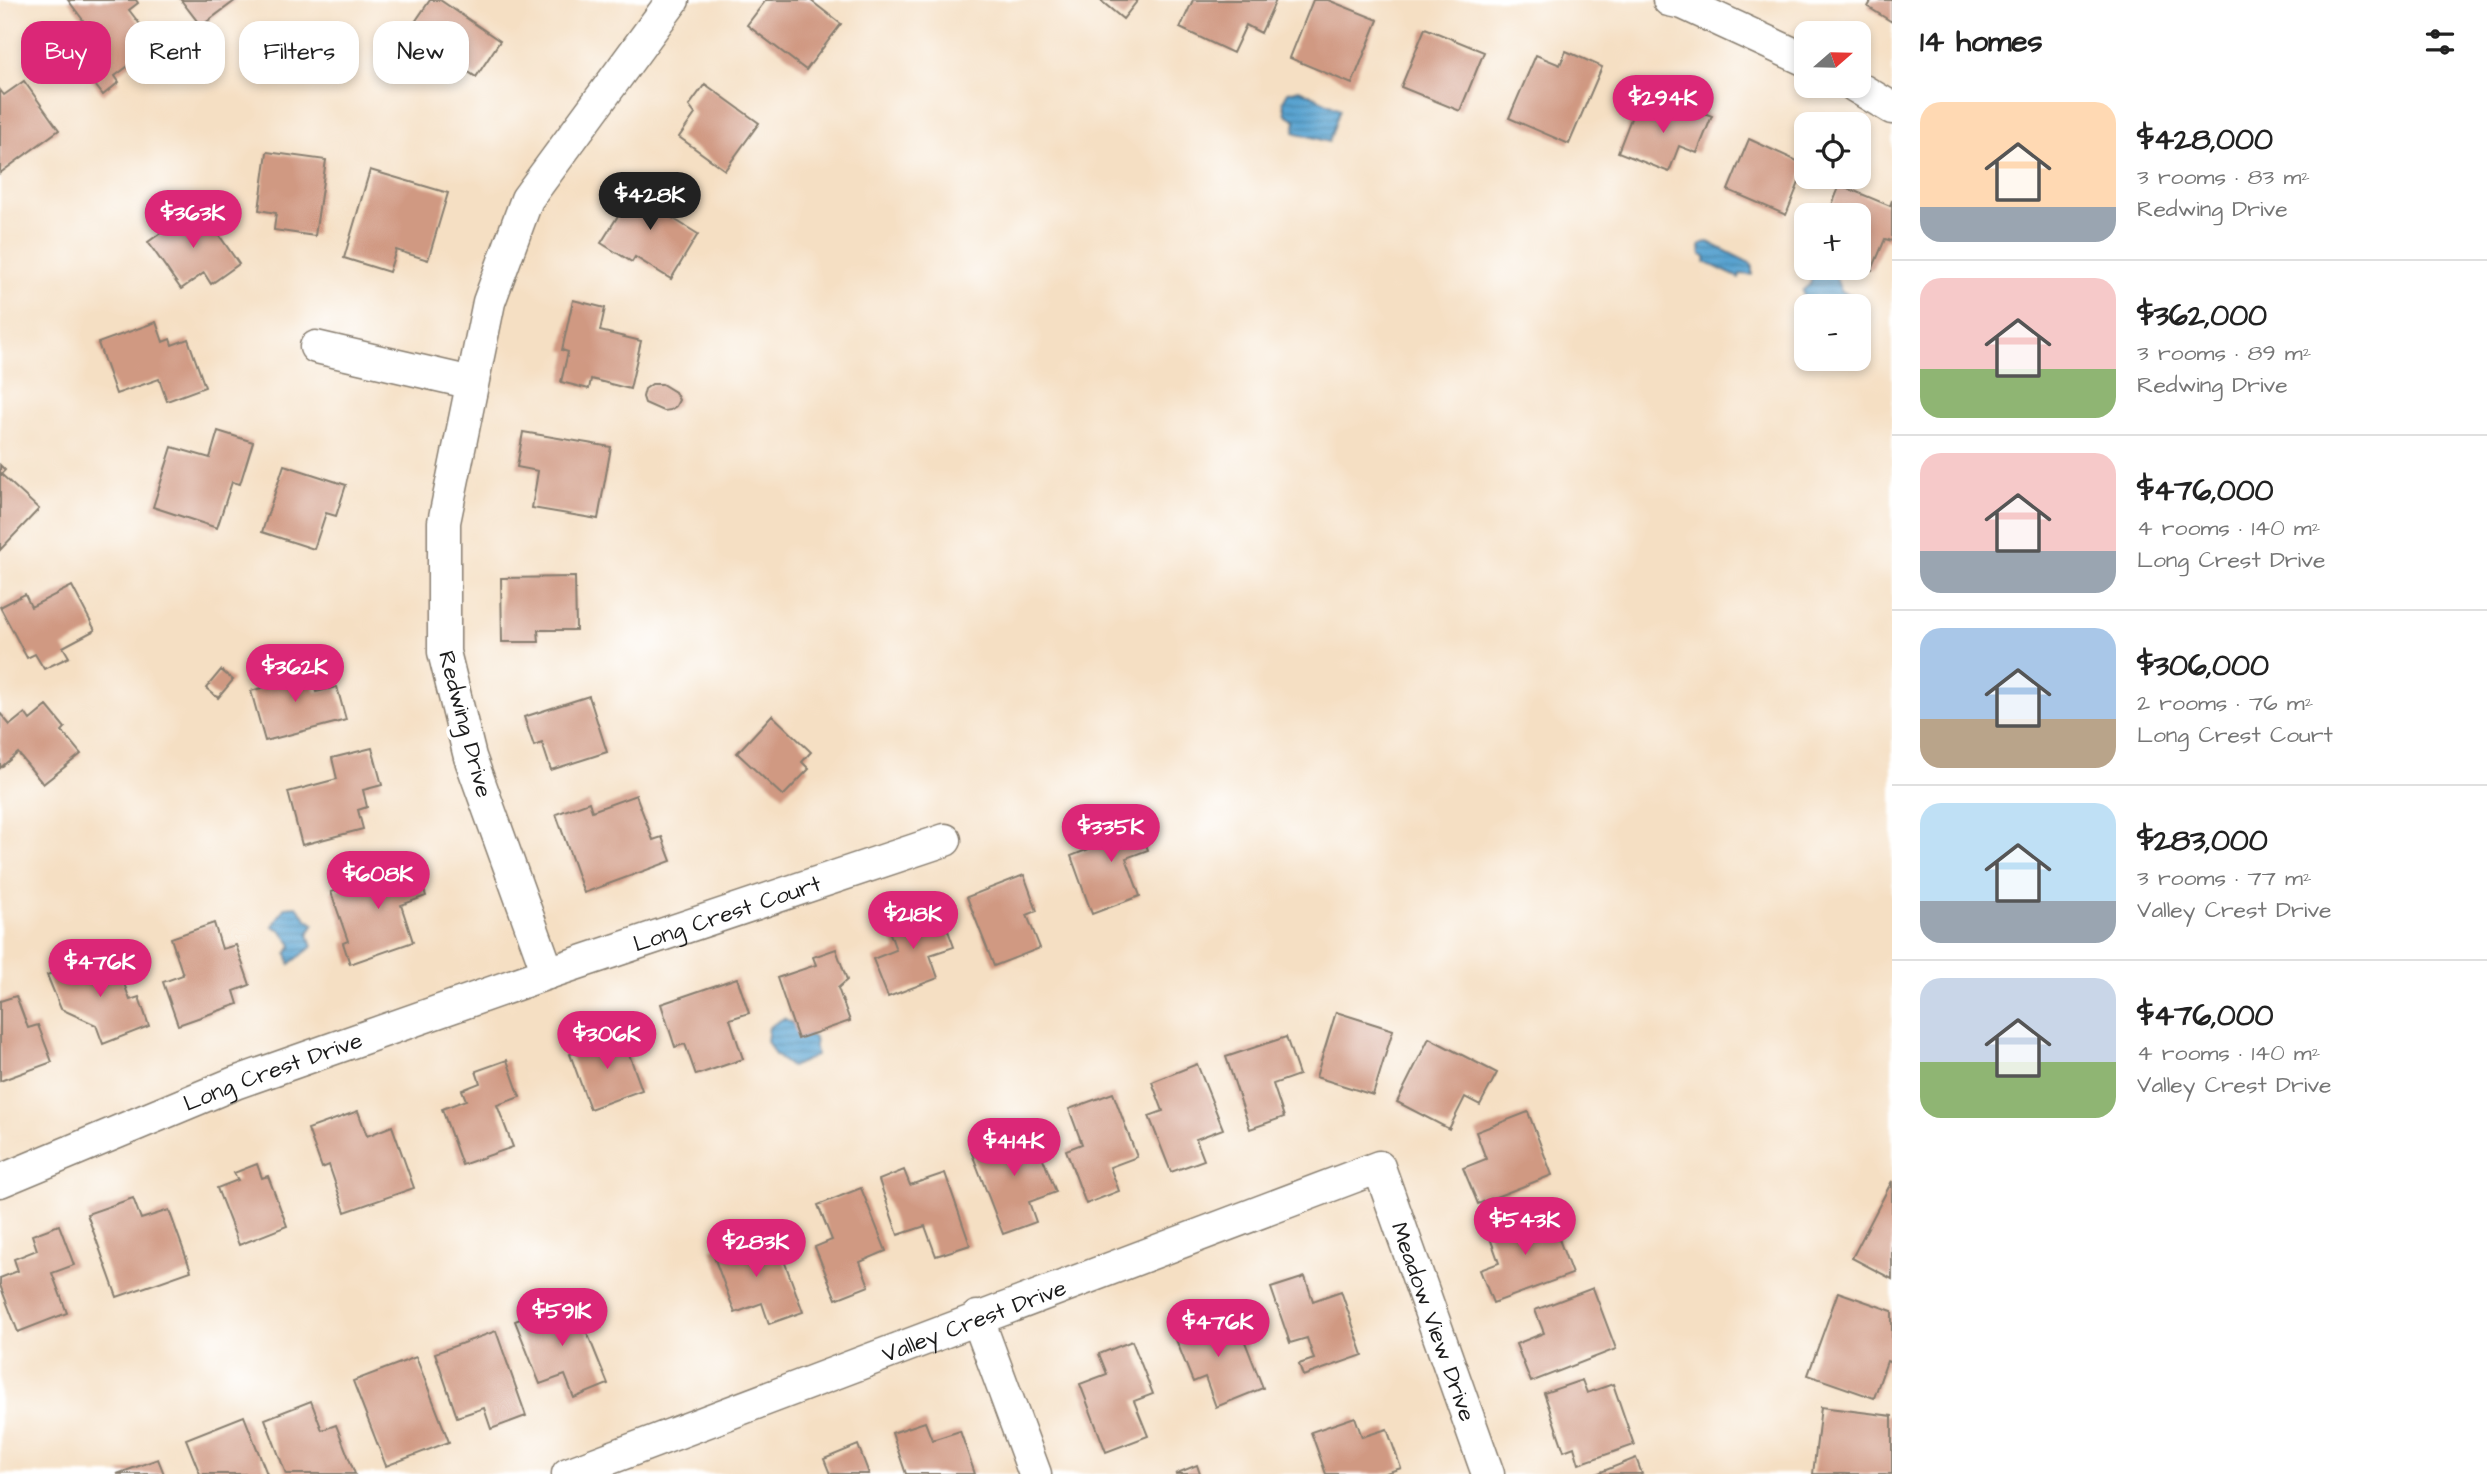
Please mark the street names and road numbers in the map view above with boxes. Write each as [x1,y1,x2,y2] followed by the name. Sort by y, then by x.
[429,647,500,801] street label: Redwing Drive
[629,868,826,960] street label: Long Crest Court
[179,1025,367,1120] street label: Long Crest Drive
[1383,1218,1483,1426] street label: Meadow View Drive
[878,1272,1071,1371] street label: Valley Crest Drive

